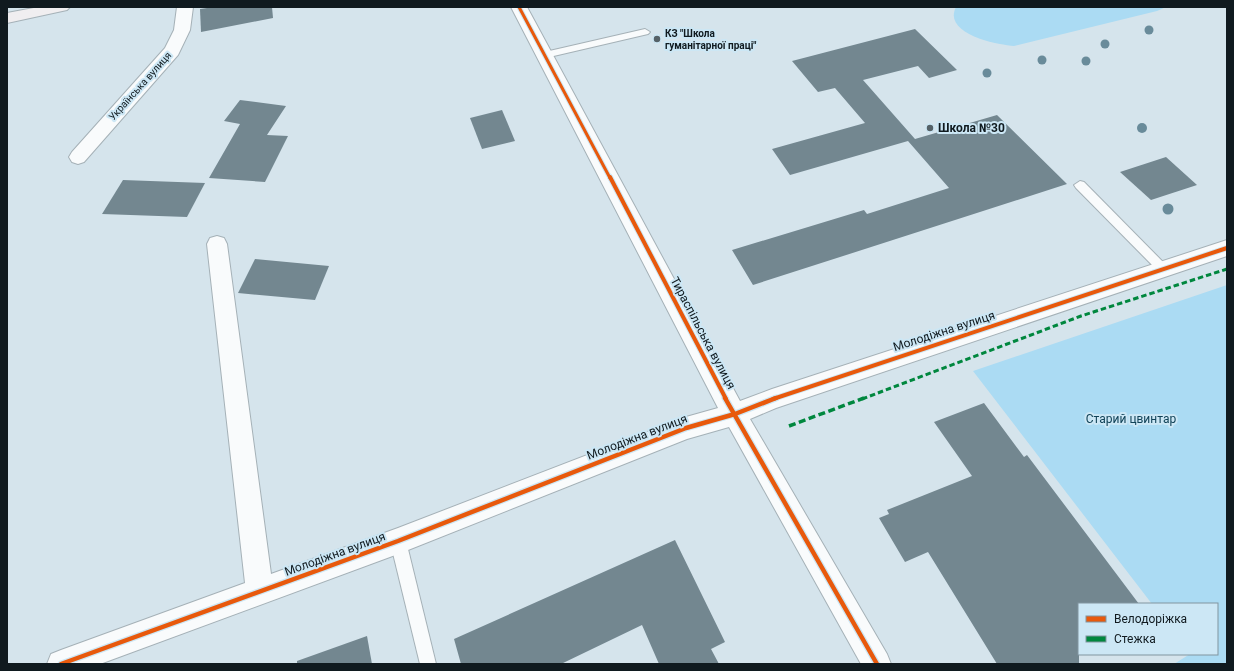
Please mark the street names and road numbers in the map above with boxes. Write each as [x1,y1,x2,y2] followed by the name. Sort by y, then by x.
[107,50,173,122] street label: Українська вулиця
[667,275,739,391] street label: Тираспільська вулиця
[891,308,997,354] street label: Молодіжна вулиця
[585,411,689,463] street label: Молодіжна вулиця
[283,529,387,579] street label: Молодіжна вулиця

